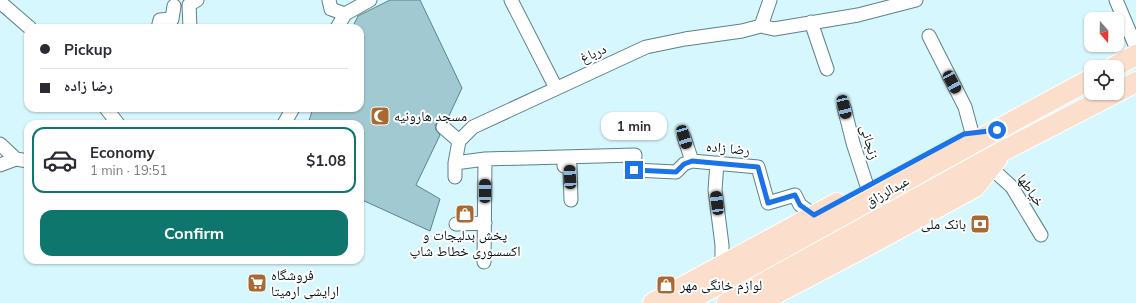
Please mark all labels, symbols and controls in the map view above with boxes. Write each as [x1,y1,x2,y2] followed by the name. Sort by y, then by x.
[1084,12,1124,52] north arrow
[1084,12,1124,100] map controls
[577,39,610,68] street label: درباغ
[64,40,112,59] text: Pickup
[1084,60,1124,100] button: locate
[941,69,963,95] car
[64,76,113,95] text: رضا زاده
[835,94,853,120] car
[369,105,391,127] mosque icon: مسجد هارونیه
[394,107,467,125] place label: مسجد هارونیه
[601,112,667,140] callout: 1 min
[617,118,651,134] text: 1 min
[988,121,1006,139] route start
[856,122,884,162] street label: زنجانی
[675,124,693,150] car
[705,137,751,159] street label: رضا زاده
[42,142,78,178] icon: car
[90,143,155,162] text: Economy
[306,151,346,170] text: $1.08
[625,161,643,179] route end
[90,162,167,178] text: 1 min · 19:51
[563,165,577,189] car
[1013,170,1049,210] street label: خیاطها
[862,172,912,210] street label: عبدالرزاق
[479,179,491,203] car
[710,190,724,216] car
[454,203,476,225] shop icon: پخش بدلیجات و اکسسوری خطاط شاپ
[40,210,348,256] button: Confirm
[969,213,991,235] bank icon: بانک ملی
[921,215,966,233] place label: بانک ملی
[409,226,521,260] place label: پخش بدلیجات و اکسسوری خطاط شاپ
[271,266,339,300] place label: فروشگاه ارایشی ارمیتا
[246,272,268,294] supermarket icon: فروشگاه ارایشی ارمیتا
[655,274,677,296] shop icon: لوازم خانگی مهر
[679,276,762,295] place label: لوازم خانگی مهر

